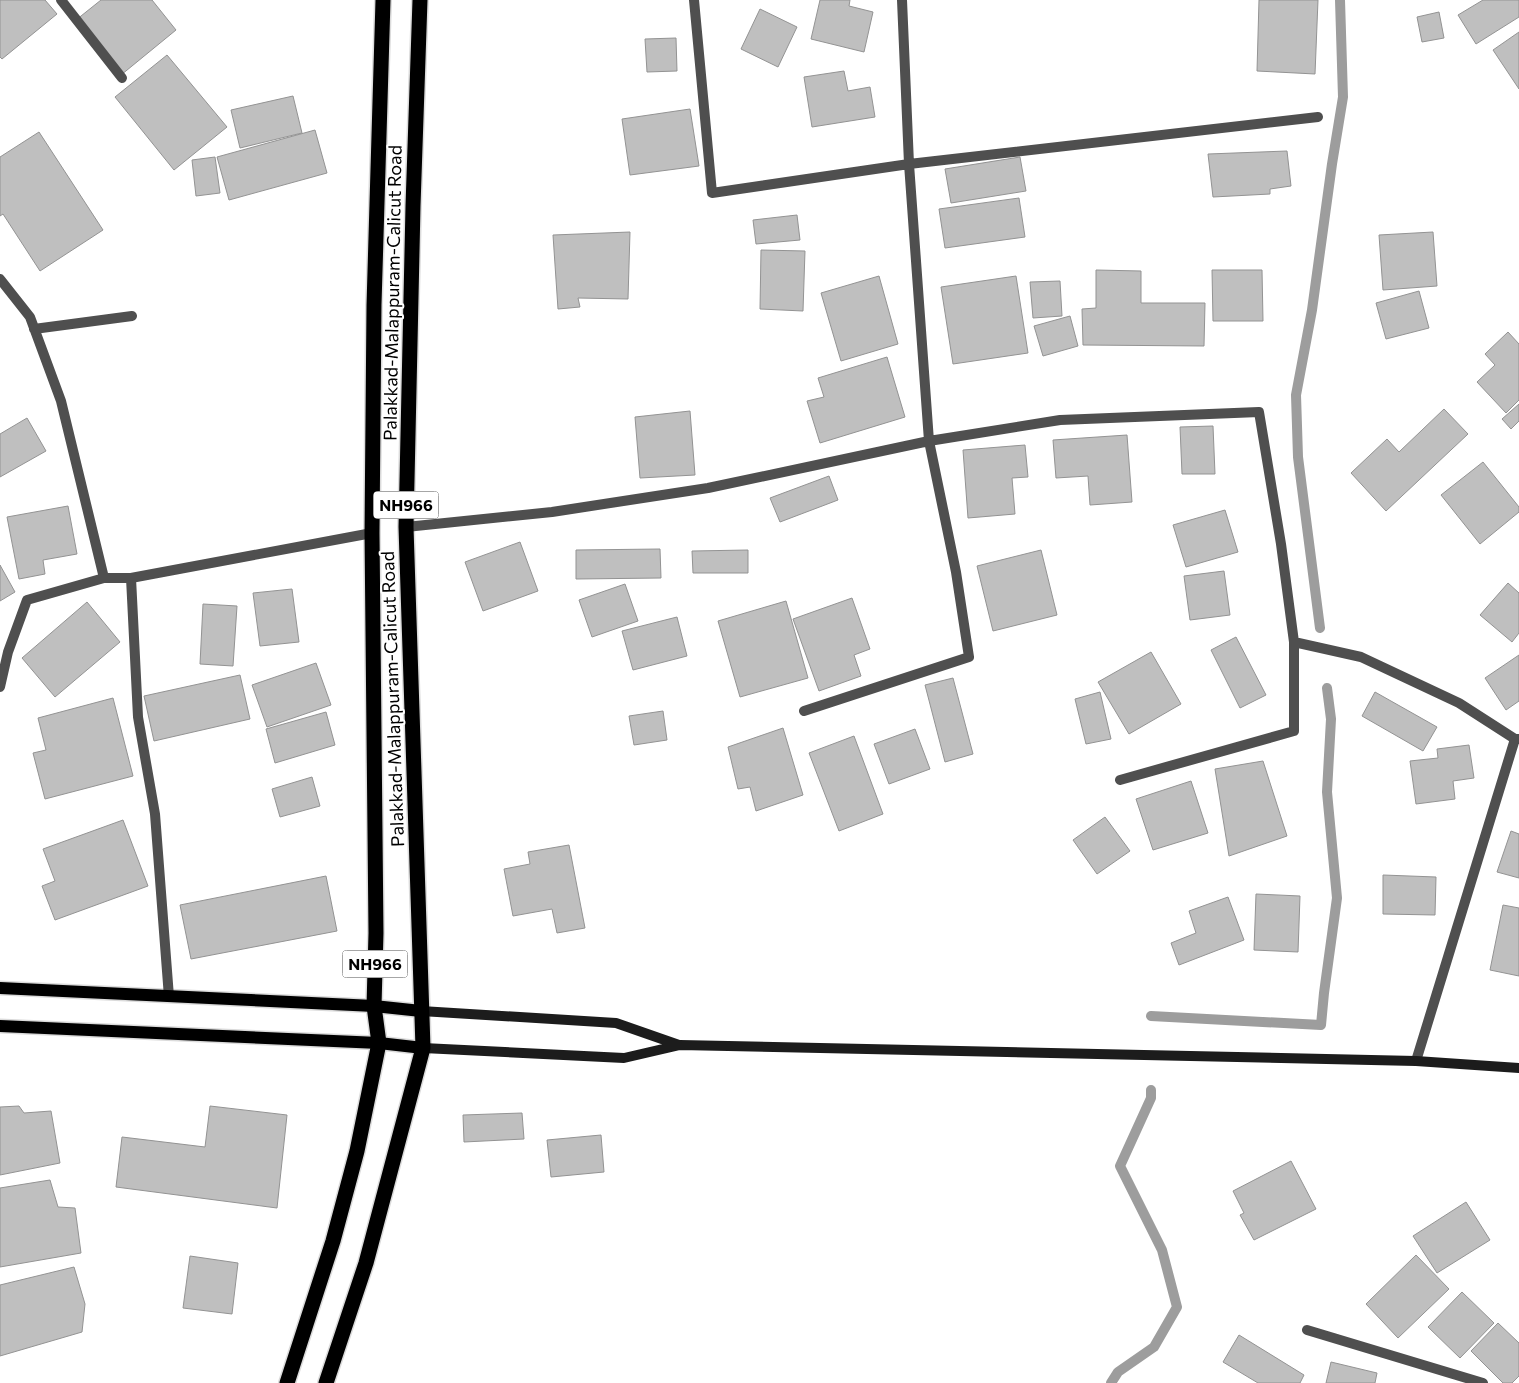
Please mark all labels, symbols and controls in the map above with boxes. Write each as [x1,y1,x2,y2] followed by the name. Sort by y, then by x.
[378,145,406,441] street label: Palakkad-Malappuram-Calicut Road
[374,492,438,518] road number: NH966
[376,551,408,847] street label: Palakkad-Malappuram-Calicut Road
[342,951,408,978] road number: NH966

